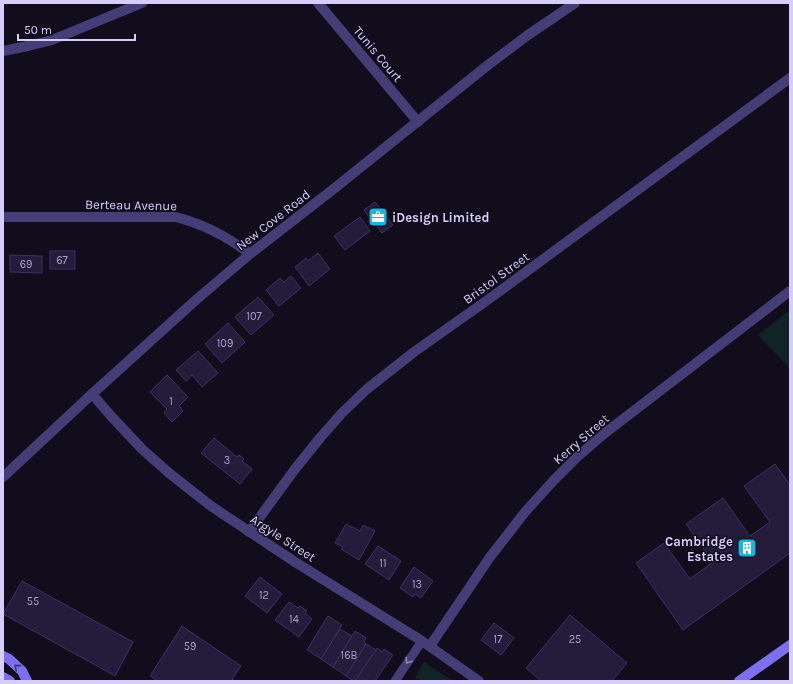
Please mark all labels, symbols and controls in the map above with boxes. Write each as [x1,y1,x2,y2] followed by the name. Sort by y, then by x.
[18,16,135,42] scale bar
[24,23,52,37] text: 50 m
[351,23,406,85] street label: Tunis Court
[233,187,313,253] street label: New Cove Road
[85,197,177,213] street label: Berteau Avenue
[367,206,389,228] office icon: iDesign Limited
[392,210,489,225] place label: iDesign Limited
[460,249,532,307] street label: Bristol Street
[56,254,68,267] house number: 67
[20,258,32,271] house number: 69
[246,310,262,323] house number: 107
[217,337,233,350] house number: 109
[169,395,173,408] house number: 1
[550,411,612,467] street label: Kerry Street
[224,454,230,467] house number: 3
[248,511,318,565] street label: Argyle Street
[665,534,733,564] place label: Cambridge Estates
[736,537,758,559] building icon: Cambridge Estates
[379,557,387,570] house number: 11
[412,578,422,591] house number: 13
[259,589,269,602] house number: 12
[27,595,39,608] house number: 55
[289,613,299,626] house number: 14
[494,633,502,646] house number: 17
[569,633,581,646] house number: 25
[184,640,196,653] house number: 59
[341,649,358,662] house number: 16B
[406,657,413,664] one-way arrow
[14,664,22,671] one-way arrow

